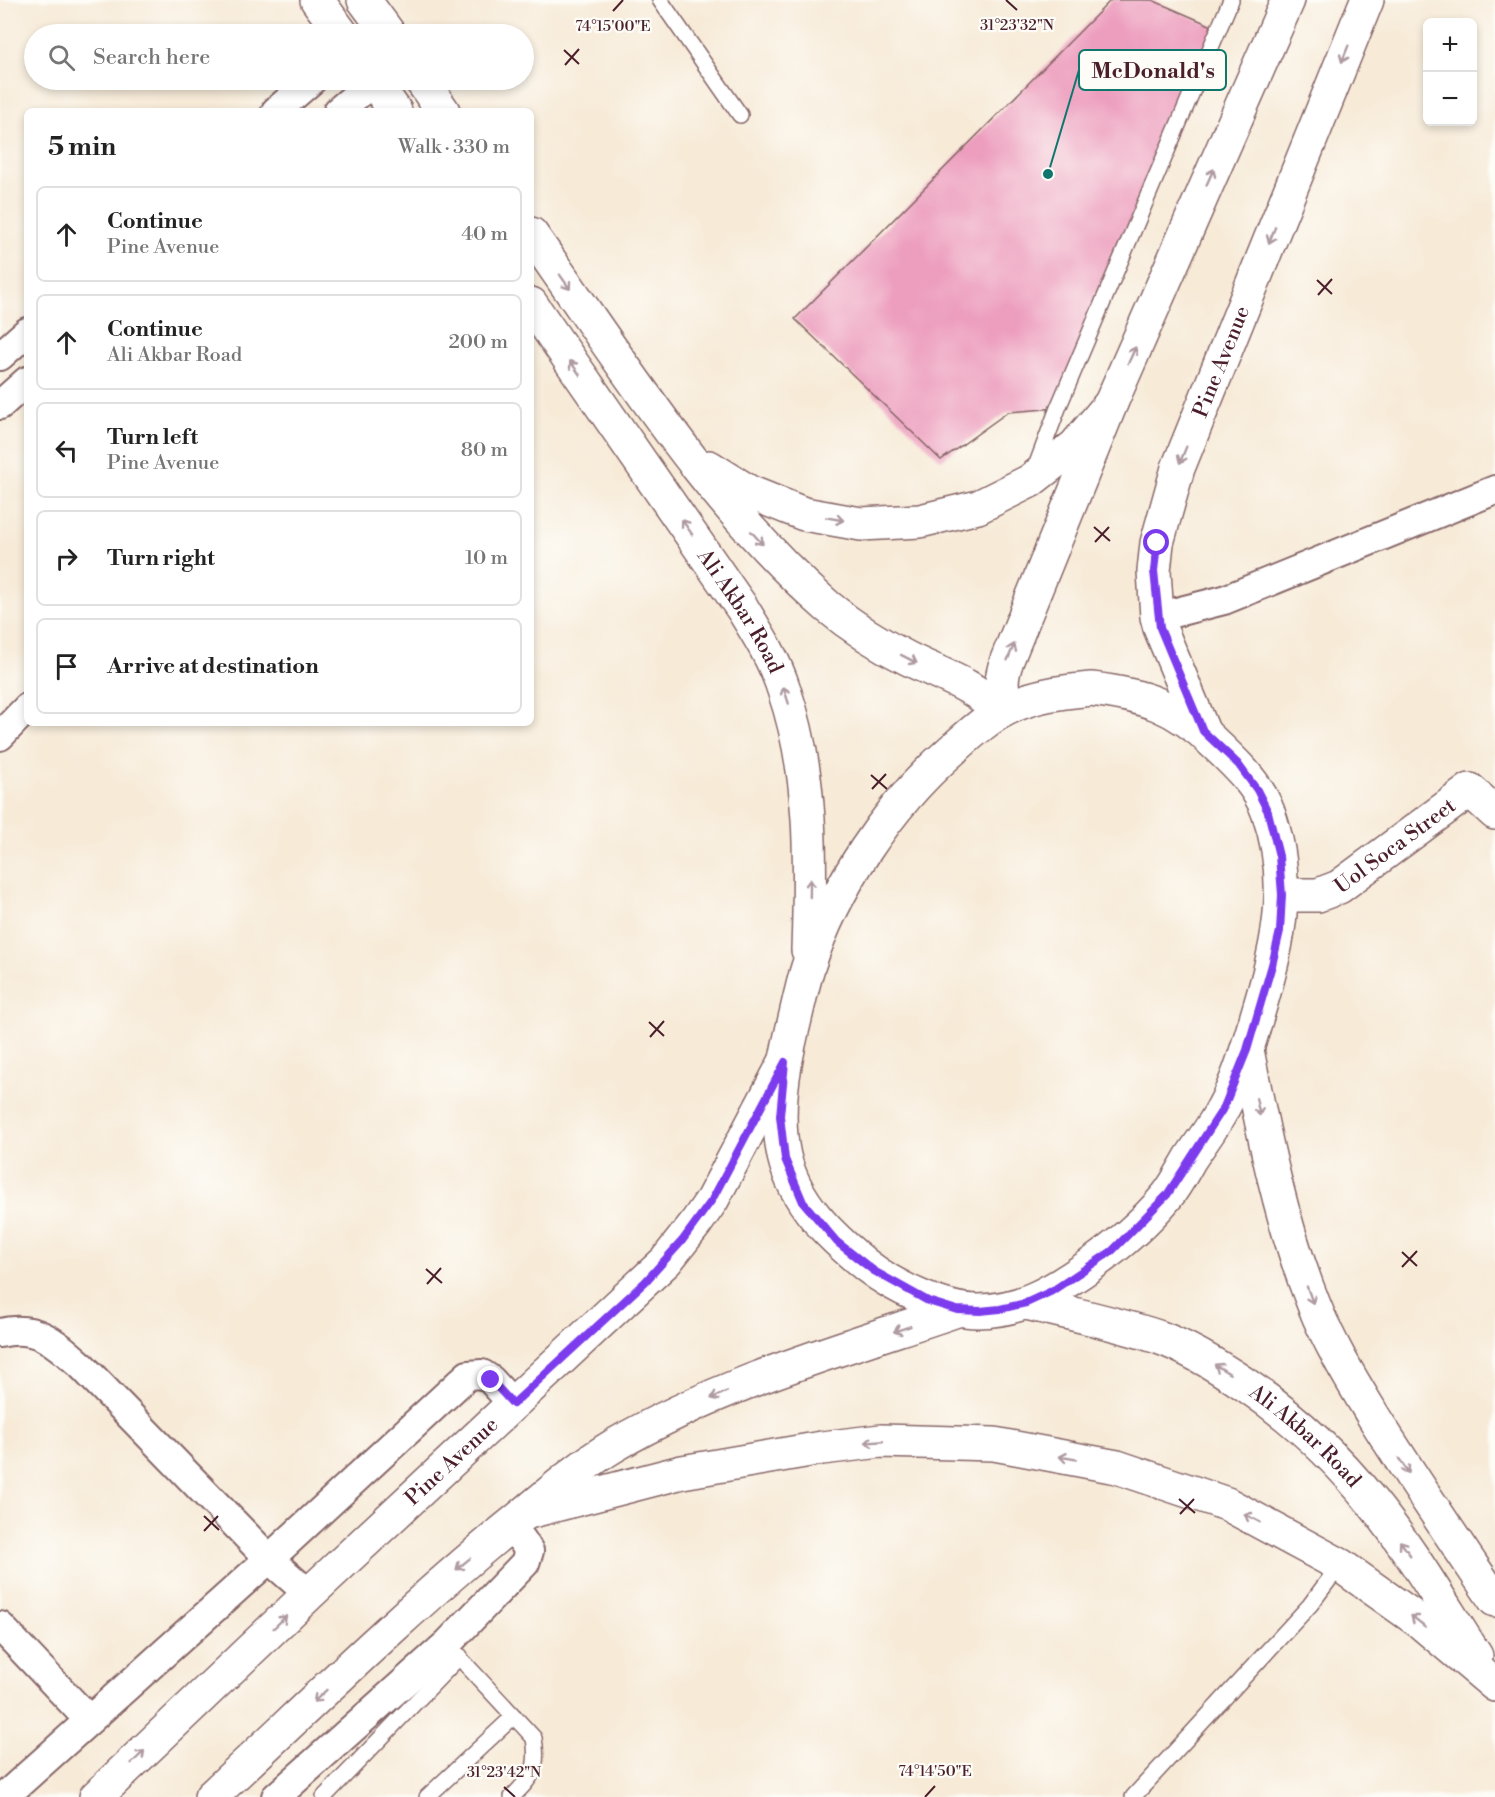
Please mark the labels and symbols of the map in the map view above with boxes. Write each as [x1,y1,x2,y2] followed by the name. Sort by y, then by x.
[980,16,1054,35] text: 31°23'32"N
[575,17,651,36] text: 74°15'00"E
[1339,44,1350,63] one-way arrow
[1079,50,1226,90] callout: McDonald's
[1091,58,1215,85] text: McDonald's
[1205,168,1217,186] one-way arrow
[1266,225,1277,244] one-way arrow
[559,273,571,289] one-way arrow
[1188,302,1256,421] street label: Pine Avenue
[1127,347,1138,365] one-way arrow
[569,360,581,376] one-way arrow
[1177,445,1188,463] one-way arrow
[825,514,845,525] one-way arrow
[681,520,694,536] one-way arrow
[1143,529,1169,555] route start
[750,531,764,546] one-way arrow
[691,544,788,678] street label: Ali Akbar Road
[1005,644,1017,662] one-way arrow
[900,653,918,665] one-way arrow
[779,686,790,705] one-way arrow
[1330,793,1462,900] street label: Uol Soca Street
[804,878,816,898] one-way arrow
[1253,1098,1265,1117] one-way arrow
[1306,1285,1317,1304] one-way arrow
[893,1324,912,1335] one-way arrow
[1214,1363,1231,1375] one-way arrow
[477,1366,503,1392] route end
[1243,1379,1366,1493] street label: Ali Akbar Road
[710,1390,728,1402] one-way arrow
[400,1412,504,1512] street label: Pine Avenue
[865,1437,885,1448] one-way arrow
[1058,1452,1078,1463] one-way arrow
[1398,1457,1410,1473] one-way arrow
[1244,1512,1262,1523] one-way arrow
[1399,1540,1411,1557] one-way arrow
[456,1557,472,1570] one-way arrow
[1410,1614,1426,1627] one-way arrow
[272,1615,287,1629] one-way arrow
[313,1689,328,1703] one-way arrow
[131,1749,146,1764] one-way arrow
[898,1762,972,1781] text: 74°14'50"E
[467,1763,541,1782] text: 31°23'42"N

